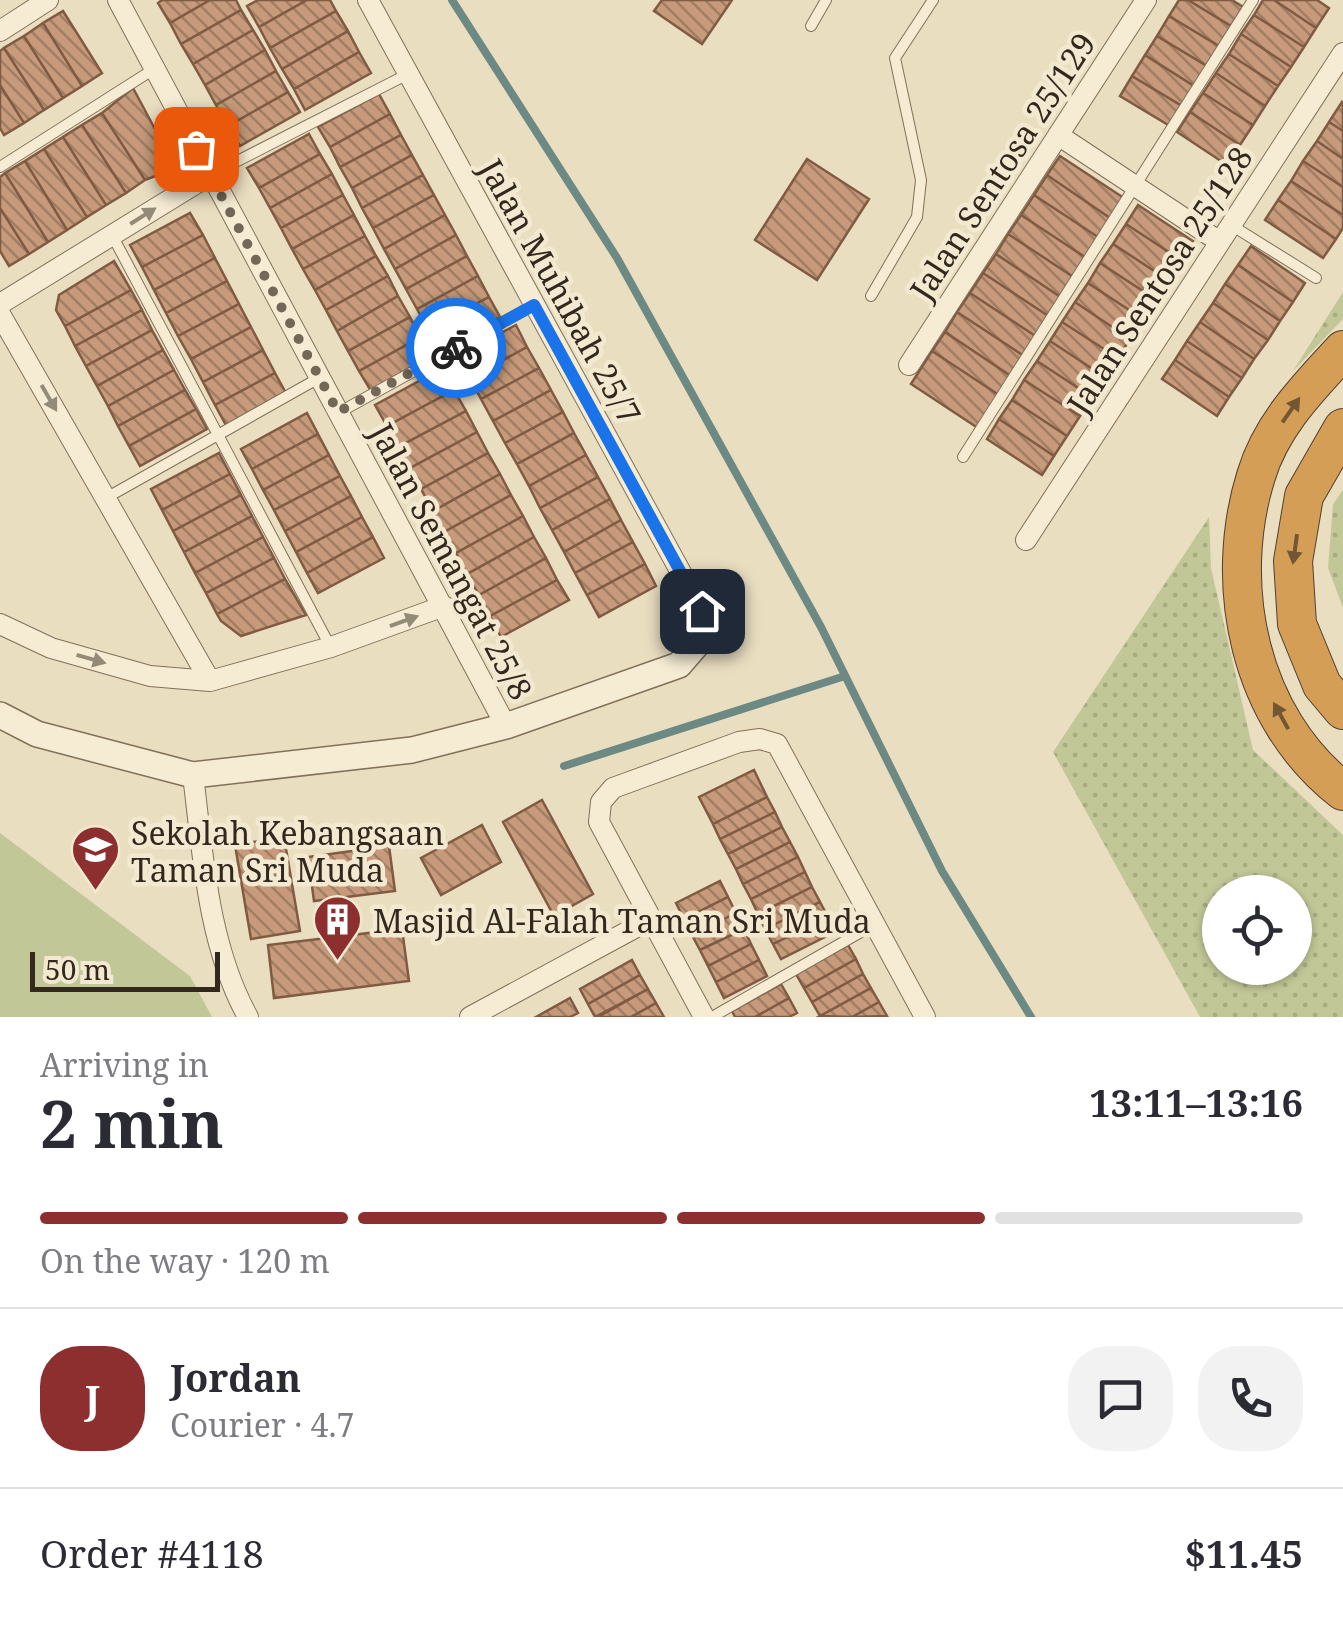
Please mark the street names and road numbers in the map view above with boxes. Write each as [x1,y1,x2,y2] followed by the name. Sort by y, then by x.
[899,24,1105,309] street label: Jalan Sentosa 25/129
[1056,138,1262,423] street label: Jalan Sentosa 25/128
[470,150,652,431] street label: Jalan Muhibah 25/7
[360,414,543,707] street label: Jalan Semangat 25/8

